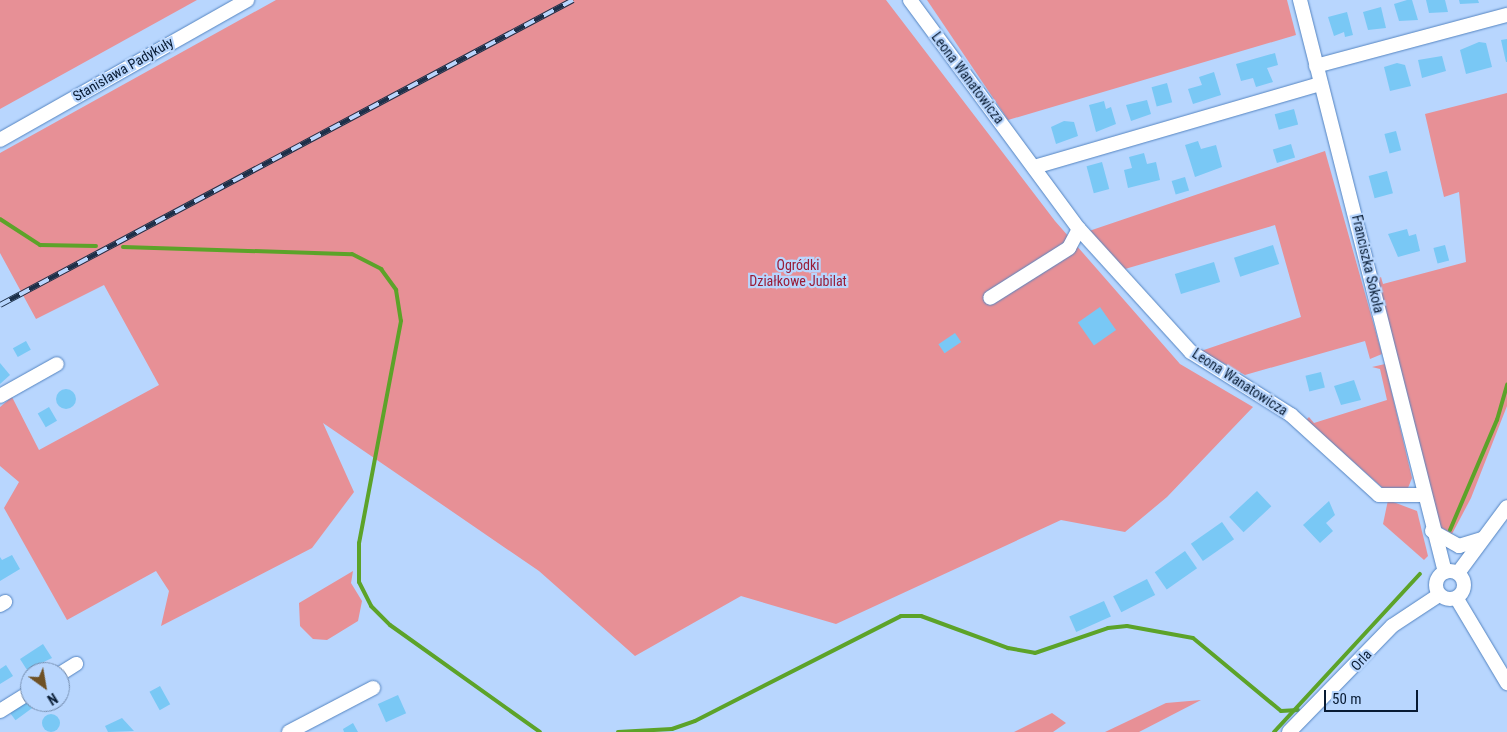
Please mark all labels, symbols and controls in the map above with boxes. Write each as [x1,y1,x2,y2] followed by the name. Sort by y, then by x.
[928,29,1008,127] street label: Leona Wanatowicza
[70,33,176,105] street label: Stanisława Padykuły
[1349,213,1387,315] street label: Franciszka Sokoła
[749,257,847,290] park label: Ogródki Działkowe Jubilat
[1189,345,1291,419] street label: Leona Wanatowicza
[1347,646,1375,674] street label: Orla
[20,662,70,712] north arrow
[1327,680,1421,712] scale bar
[45,690,60,708] text: N
[1332,690,1362,708] text: 50 m

